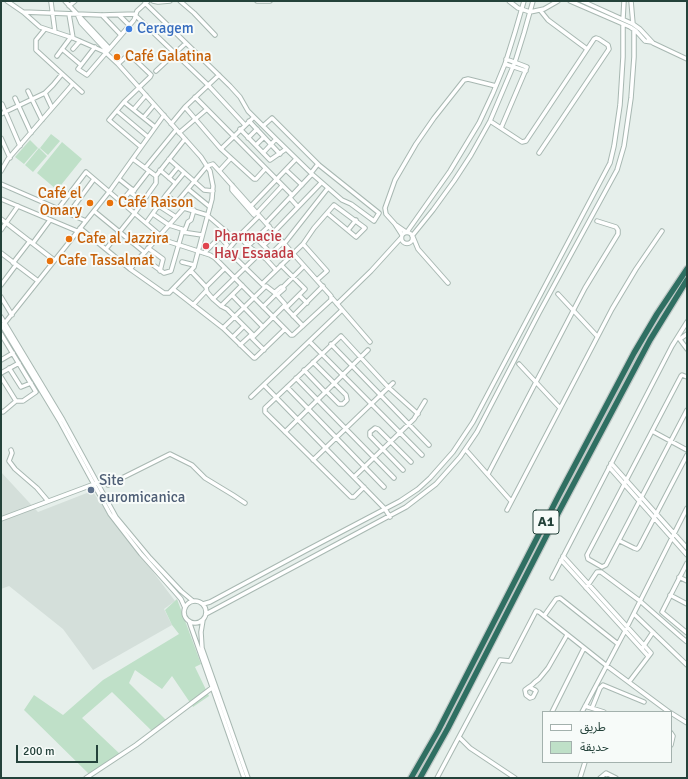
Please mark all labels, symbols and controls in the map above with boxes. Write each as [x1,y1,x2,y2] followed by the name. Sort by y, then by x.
[137,20,194,38] place label: Ceragem
[124,24,134,34] marker: Ceragem
[125,48,212,66] place label: Café Galatina
[112,52,122,62] marker: Café Galatina
[38,185,82,220] place label: Café el Omary
[118,194,193,212] place label: Café Raison
[85,198,95,208] marker: Café el Omary
[105,198,115,208] marker: Café Raison
[214,228,294,263] place label: Pharmacie Hay Essaada
[77,230,169,248] place label: Cafe al Jazzira
[64,234,74,244] marker: Cafe al Jazzira
[201,241,211,251] marker: Pharmacie Hay Essaada
[58,252,154,270] place label: Cafe Tassalmat
[45,256,55,266] marker: Cafe Tassalmat
[99,472,185,507] place label: Site euromicanica
[86,485,96,495] marker: Site euromicanica
[533,510,559,534] road number: A1
[542,711,672,763] legend
[580,720,606,735] text: طريق
[18,737,100,763] scale bar
[580,740,609,755] text: حديقة
[23,744,55,759] text: 200 m

